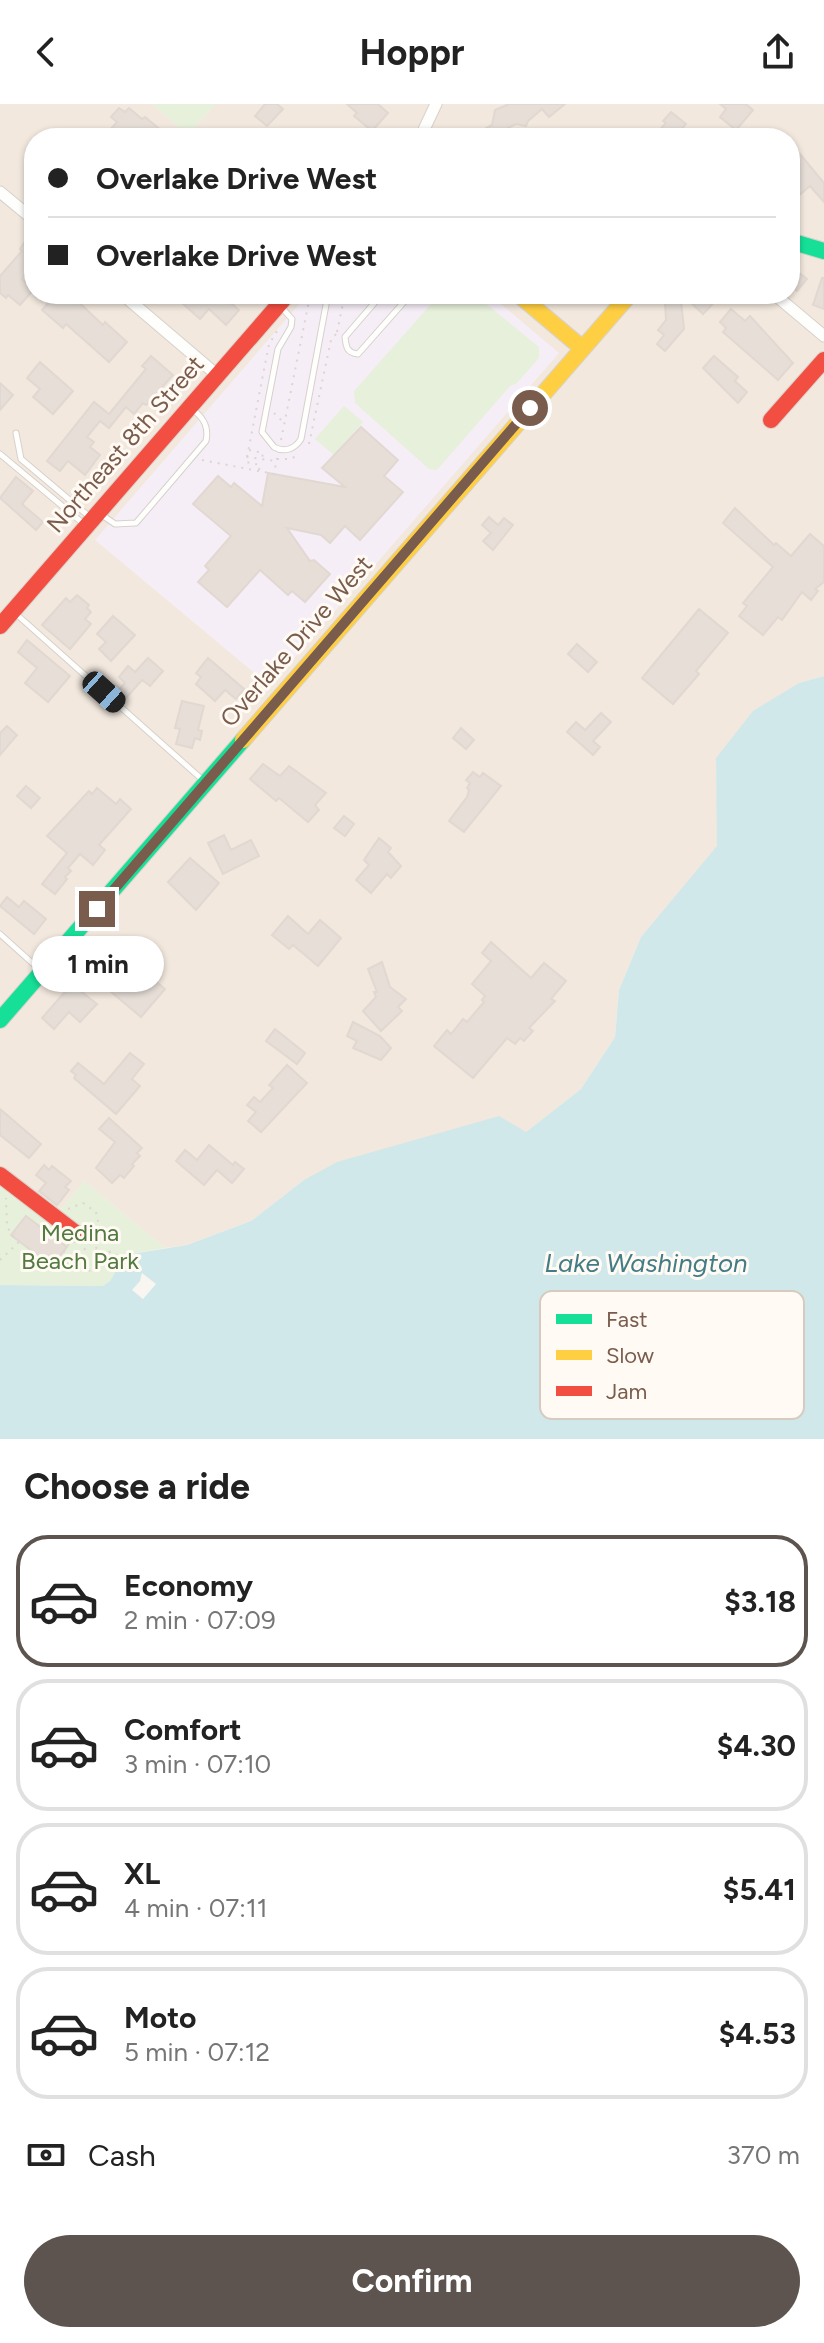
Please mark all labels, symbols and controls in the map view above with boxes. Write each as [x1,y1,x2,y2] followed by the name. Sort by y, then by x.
[24,30,68,74] icon: back
[756,30,800,74] icon: share
[360,31,464,74] text: Hoppr
[96,160,377,197] text: Overlake Drive West
[96,237,377,274] text: Overlake Drive West
[40,350,210,538] street label: Northeast 8th Street
[512,390,548,426] route start
[214,550,378,732] street label: Overlake Drive West
[78,667,130,717] car
[79,891,115,927] route end
[31,937,163,993] callout: 1 min
[67,948,129,980] text: 1 min
[21,1218,139,1275] park label: Medina Beach Park
[544,1247,748,1279] water label: Lake Washington
[540,1291,804,1419] legend
[606,1306,648,1333] text: Fast
[606,1342,655,1369] text: Slow
[606,1378,647,1405] text: Jam
[24,1465,250,1508] text: Choose a ride
[28,1565,100,1637] icon: car
[124,1567,253,1604] text: Economy
[724,1583,796,1620] text: $3.18
[124,1604,276,1636] text: 2 min · 07:09
[28,1709,100,1781] icon: car
[124,1711,242,1748] text: Comfort
[717,1727,796,1764] text: $4.30
[124,1748,271,1780] text: 3 min · 07:10
[28,1853,100,1925] icon: car
[124,1855,160,1892] text: XL
[723,1871,796,1908] text: $5.41
[124,1892,267,1924] text: 4 min · 07:11
[28,1997,100,2069] icon: car
[124,1999,196,2036] text: Moto
[719,2015,796,2052] text: $4.53
[124,2036,270,2068] text: 5 min · 07:12
[24,2133,68,2177] icon: cash
[88,2137,156,2174] text: Cash
[727,2139,800,2171] text: 370 m
[24,2235,800,2327] button: Confirm

